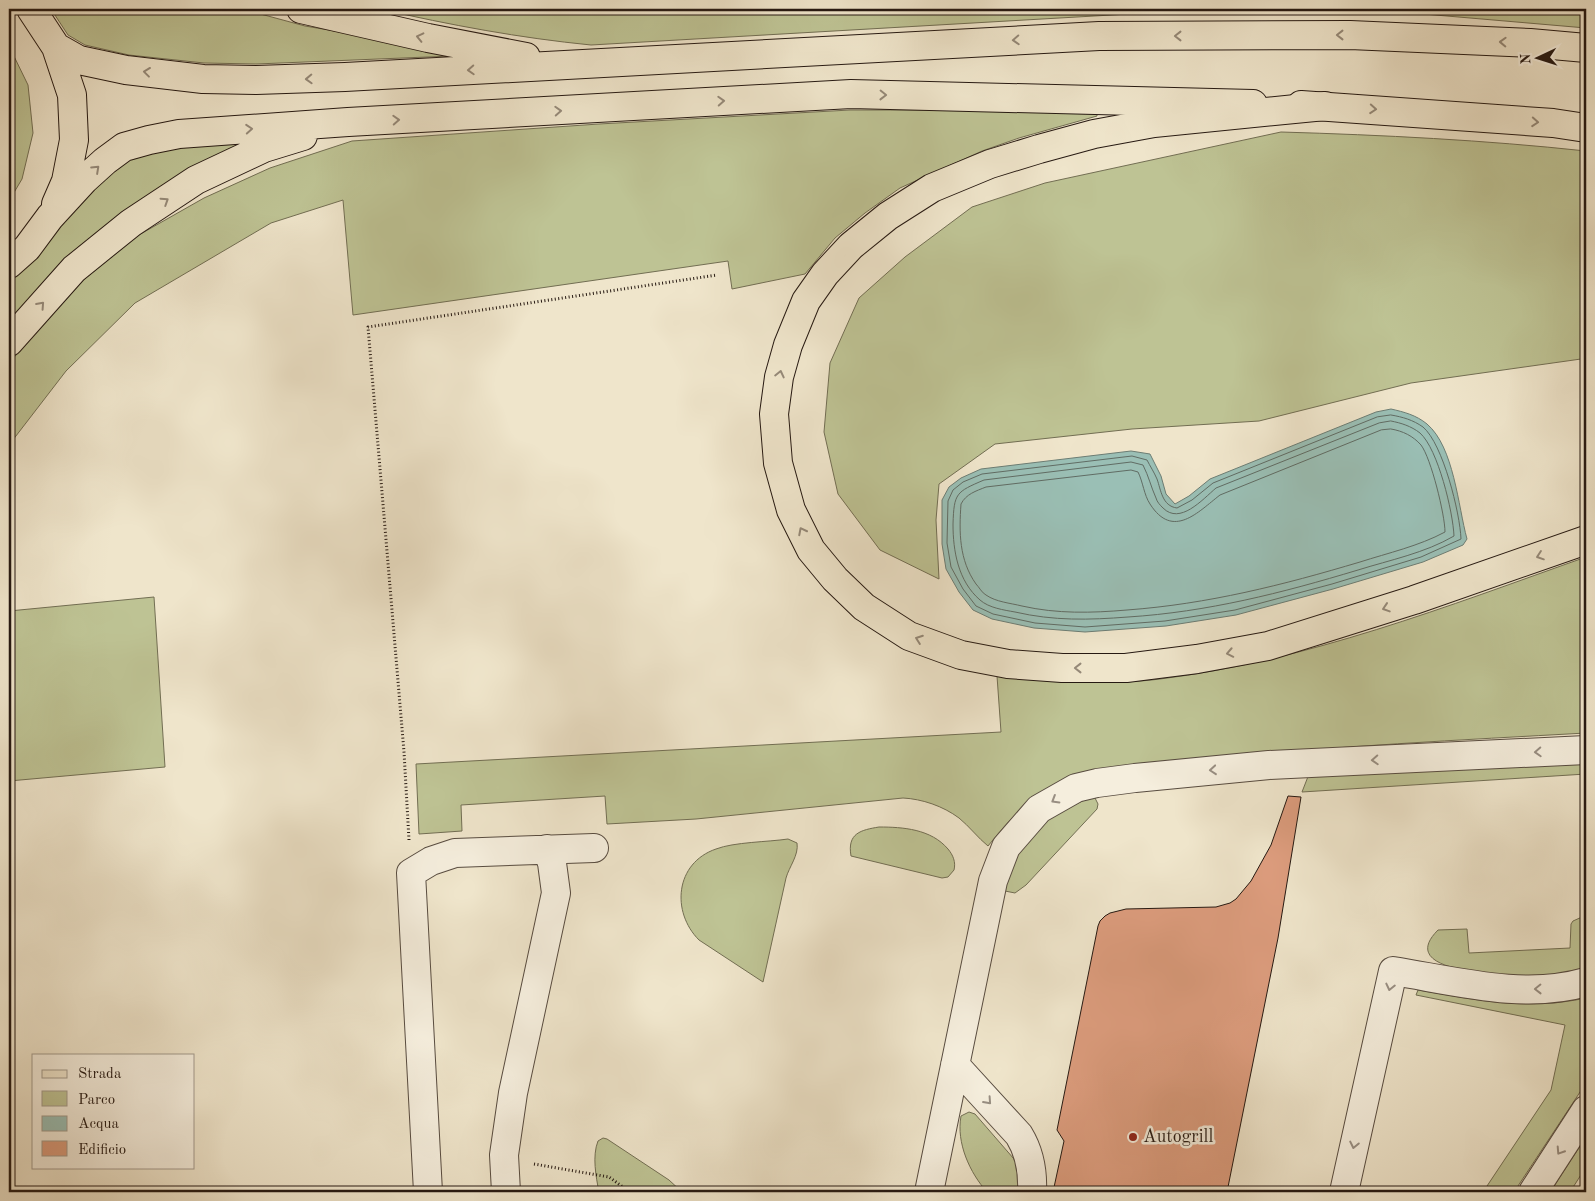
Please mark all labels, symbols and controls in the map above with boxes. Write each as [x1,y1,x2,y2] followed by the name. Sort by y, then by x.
[1336,30,1344,40] one-way arrow
[1174,31,1182,41] one-way arrow
[416,32,425,43] one-way arrow
[1512,32,1562,82] north arrow
[1011,35,1019,46] one-way arrow
[1498,37,1506,48] one-way arrow
[1519,53,1533,65] text: N
[467,64,475,75] one-way arrow
[142,67,150,78] one-way arrow
[304,73,312,84] one-way arrow
[880,90,887,100] one-way arrow
[717,96,725,107] one-way arrow
[1370,104,1378,115] one-way arrow
[555,105,563,116] one-way arrow
[392,114,400,125] one-way arrow
[1532,116,1540,127] one-way arrow
[245,124,253,135] one-way arrow
[90,166,99,175] one-way arrow
[159,198,168,207] one-way arrow
[35,301,44,310] one-way arrow
[774,369,785,378] one-way arrow
[798,528,808,537] one-way arrow
[1536,550,1545,560] one-way arrow
[1383,603,1391,613] one-way arrow
[915,635,924,645] one-way arrow
[1226,647,1235,658] one-way arrow
[1073,663,1081,673] one-way arrow
[1533,747,1541,758] one-way arrow
[1371,755,1379,766] one-way arrow
[1209,765,1217,776] one-way arrow
[1051,793,1060,803] one-way arrow
[1385,982,1396,991] one-way arrow
[1534,983,1542,994] one-way arrow
[32,1054,195,1168] legend
[78,1067,122,1082] text: Strada
[78,1093,115,1108] text: Parco
[982,1095,991,1104] one-way arrow
[78,1117,120,1132] text: Acqua
[1143,1128,1213,1146] place label: Autogrill
[1127,1131,1139,1143] marker: Autogrill
[1349,1141,1359,1150] one-way arrow
[78,1143,126,1158] text: Edificio
[1557,1145,1566,1155] one-way arrow

